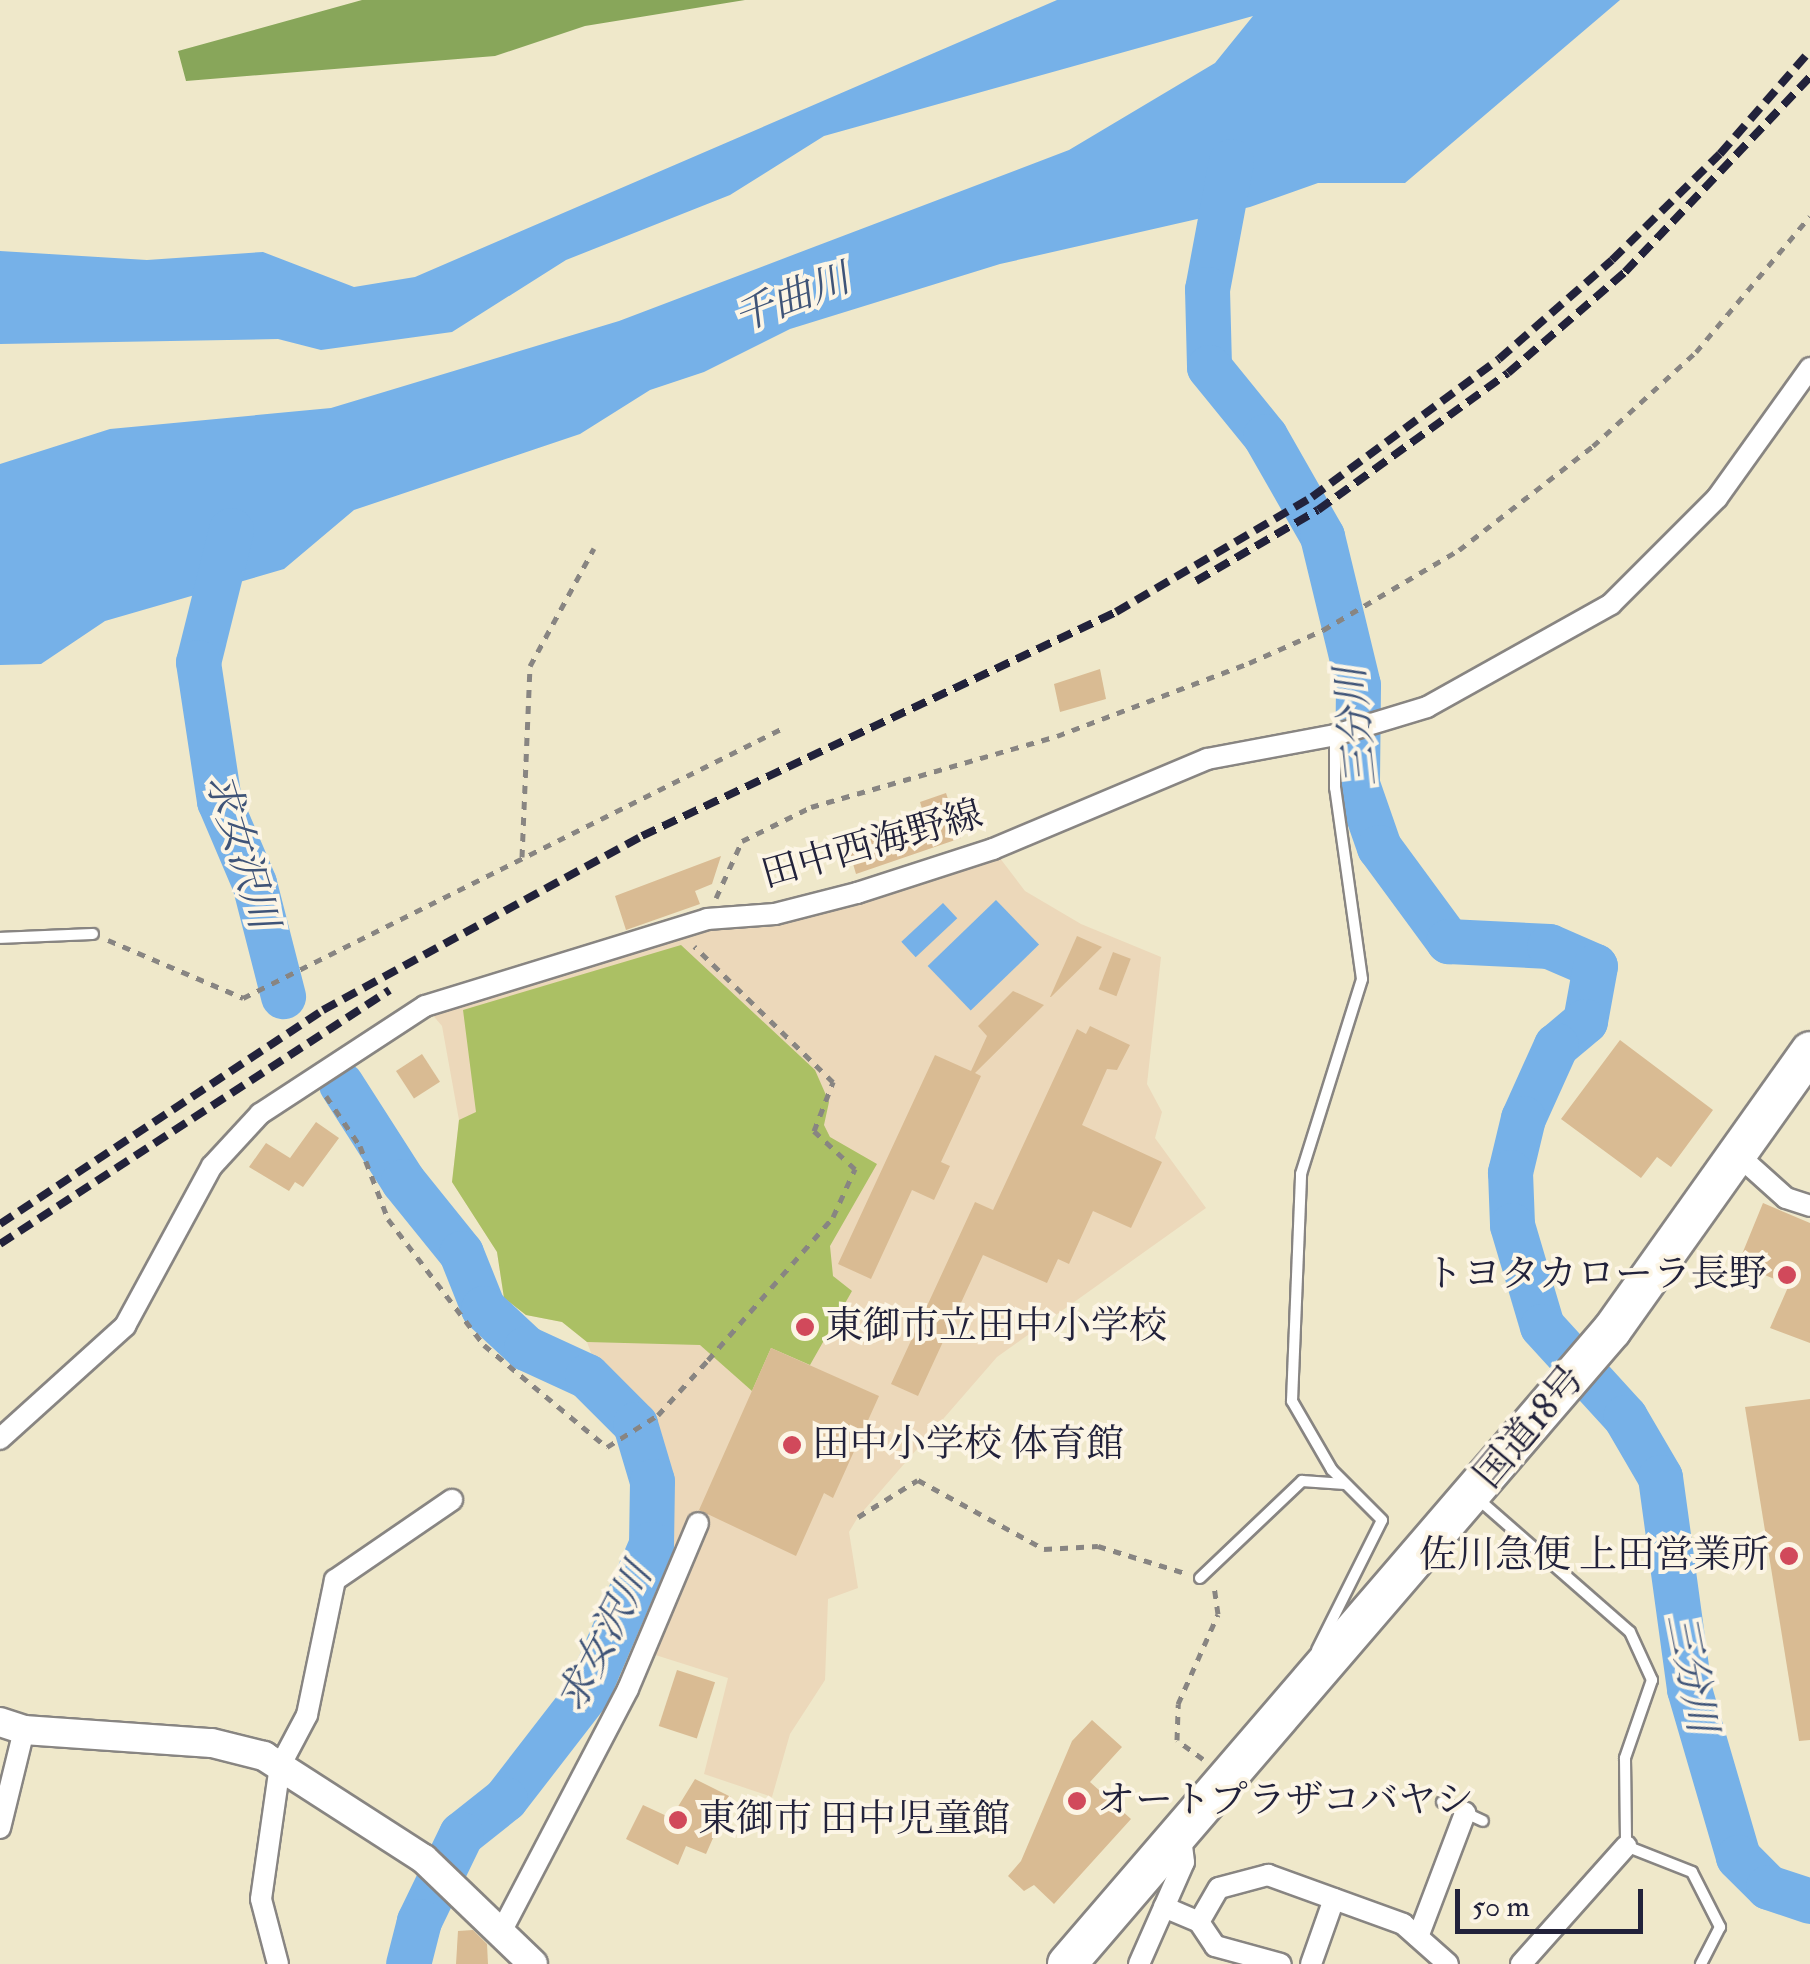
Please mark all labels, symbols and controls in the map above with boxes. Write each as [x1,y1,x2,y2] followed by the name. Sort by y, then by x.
[727,255,857,343] water label: 千曲川
[1327,665,1387,789] water label: 三分川
[195,767,287,935] water label: 求女沢川
[756,792,988,898] street label: 田中西海野線
[1425,1252,1767,1298] place label: トヨタカローラ長野
[1776,1264,1798,1286] marker: トヨタカローラ長野
[825,1304,1167,1350] place label: 東御市立田中小学校
[794,1316,816,1338] marker: 東御市立田中小学校
[1466,1357,1594,1497] street label: 国道18号
[812,1422,1124,1468] place label: 田中小学校 体育館
[781,1434,803,1456] marker: 田中小学校 体育館
[1419,1533,1769,1579] place label: 佐川急便 上田営業所
[1778,1545,1800,1567] marker: 佐川急便 上田営業所
[547,1556,663,1720] water label: 求女沢川
[1656,1610,1726,1736] water label: 三分川
[1097,1778,1477,1824] place label: オートプラザコバヤシ
[1066,1790,1088,1812] marker: オートプラザコバヤシ
[698,1797,1010,1843] place label: 東御市 田中児童館
[667,1809,689,1831] marker: 東御市 田中児童館
[1460,1869,1648,1931] scale bar
[1472,1888,1530,1925] text: 50 m

